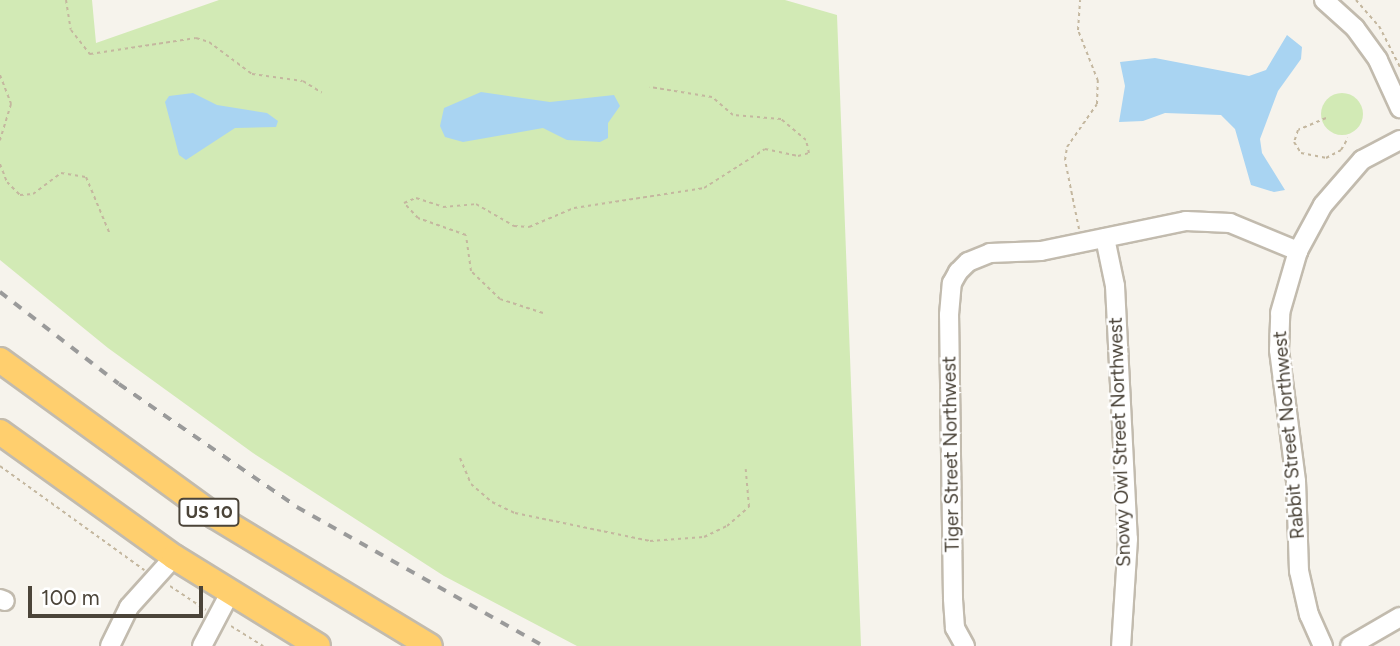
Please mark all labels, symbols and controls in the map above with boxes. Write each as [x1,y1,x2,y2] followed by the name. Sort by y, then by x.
[1104,317,1136,567] street label: Snowy Owl Street Northwest
[1269,330,1309,540] street label: Rabbit Street Northwest
[938,356,964,552] street label: Tiger Street Northwest
[178,498,241,526] road number: US 10
[32,572,206,616] scale bar
[41,585,100,610] text: 100 m

